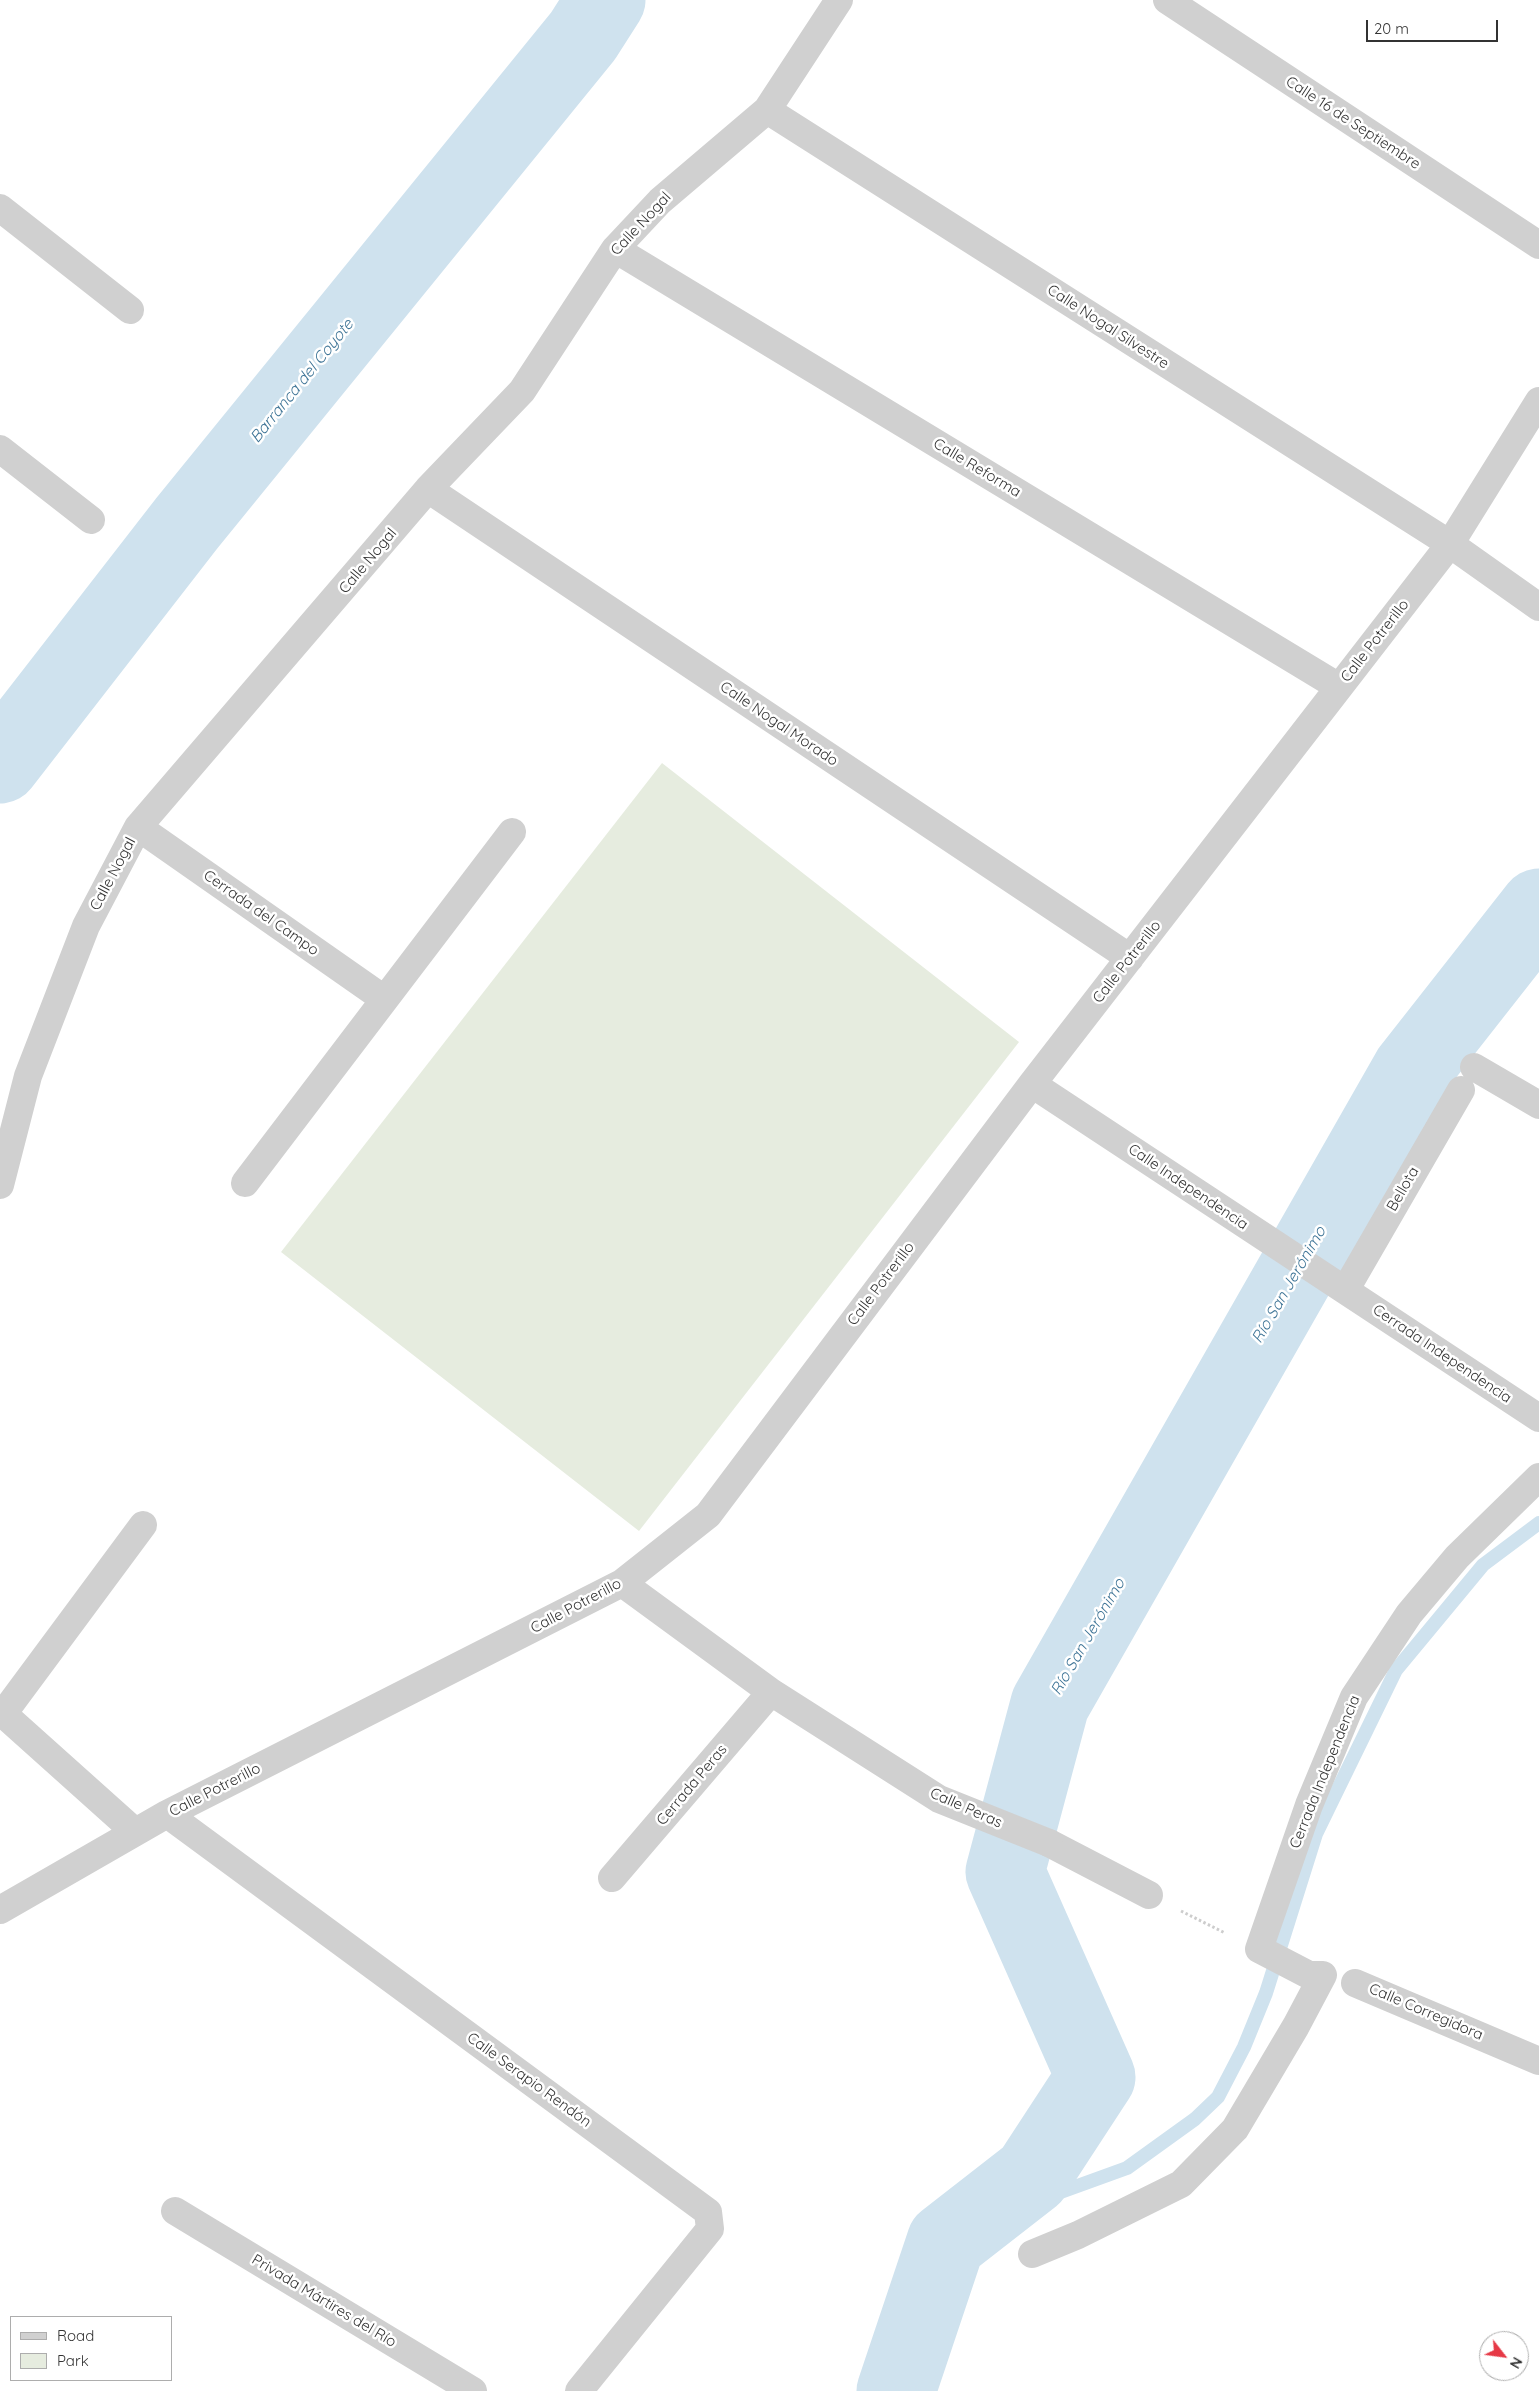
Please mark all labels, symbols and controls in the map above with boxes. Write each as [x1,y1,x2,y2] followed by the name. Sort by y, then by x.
[1369,10,1502,42] scale bar
[1374,19,1409,38] text: 20 m
[1282,73,1424,173] street label: Calle 16 de Septiembre
[607,189,675,259] street label: Calle Nogal
[1044,281,1172,373] street label: Calle Nogal Silvestre
[246,315,358,447] water label: Barranca del Coyote
[930,435,1024,501] street label: Calle Reforma
[335,525,401,597] street label: Calle Nogal
[1337,596,1413,686] street label: Calle Potrerillo
[717,678,841,770] street label: Calle Nogal Morado
[86,834,140,914] street label: Calle Nogal
[200,866,322,960] street label: Cerrada del Campo
[1089,917,1165,1007] street label: Calle Potrerillo
[1125,1140,1251,1234] street label: Calle Independencia
[1383,1164,1423,1214] street label: Bellota
[1248,1223,1330,1347] water label: Río San Jerónimo
[844,1239,918,1329] street label: Calle Potrerillo
[1369,1301,1515,1407] street label: Cerrada Independencia
[528,1575,624,1637] street label: Calle Potrerillo
[1047,1575,1129,1699] water label: Río San Jerónimo
[1286,1693,1364,1851] street label: Cerrada Independencia
[653,1741,731,1829] street label: Cerrada Peras
[166,1759,264,1821] street label: Calle Potrerillo
[927,1784,1005,1832] street label: Calle Peras
[1366,1980,1486,2044] street label: Calle Corregidora
[463,2029,595,2131] street label: Calle Serapio Rendón
[249,2251,399,2351] street label: Privada Mártires del Río
[10,2316,172,2381] legend
[57,2326,94,2345] text: Road
[1479,2331,1529,2381] north arrow
[57,2351,89,2370] text: Park
[1506,2354,1526,2372] text: N

